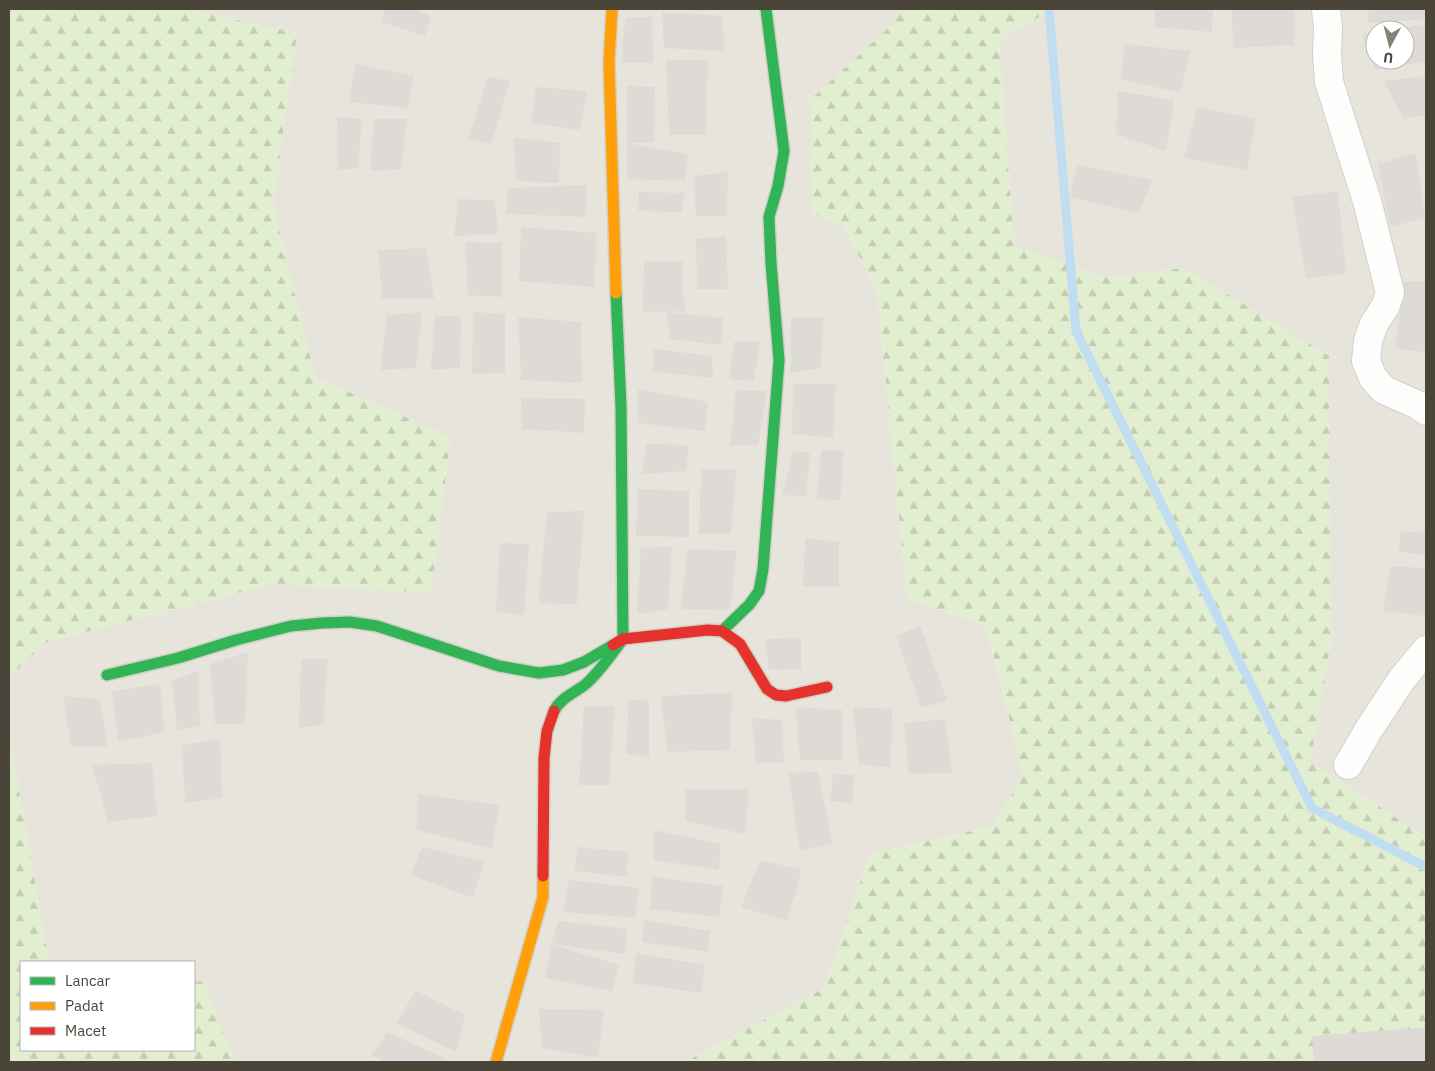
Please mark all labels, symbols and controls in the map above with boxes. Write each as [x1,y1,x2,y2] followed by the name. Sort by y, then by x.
[1365,20,1415,70] north arrow
[1382,48,1394,67] text: U
[20,961,195,1051] legend
[65,971,111,990] text: Lancar
[65,996,104,1015] text: Padat
[65,1021,106,1040] text: Macet

